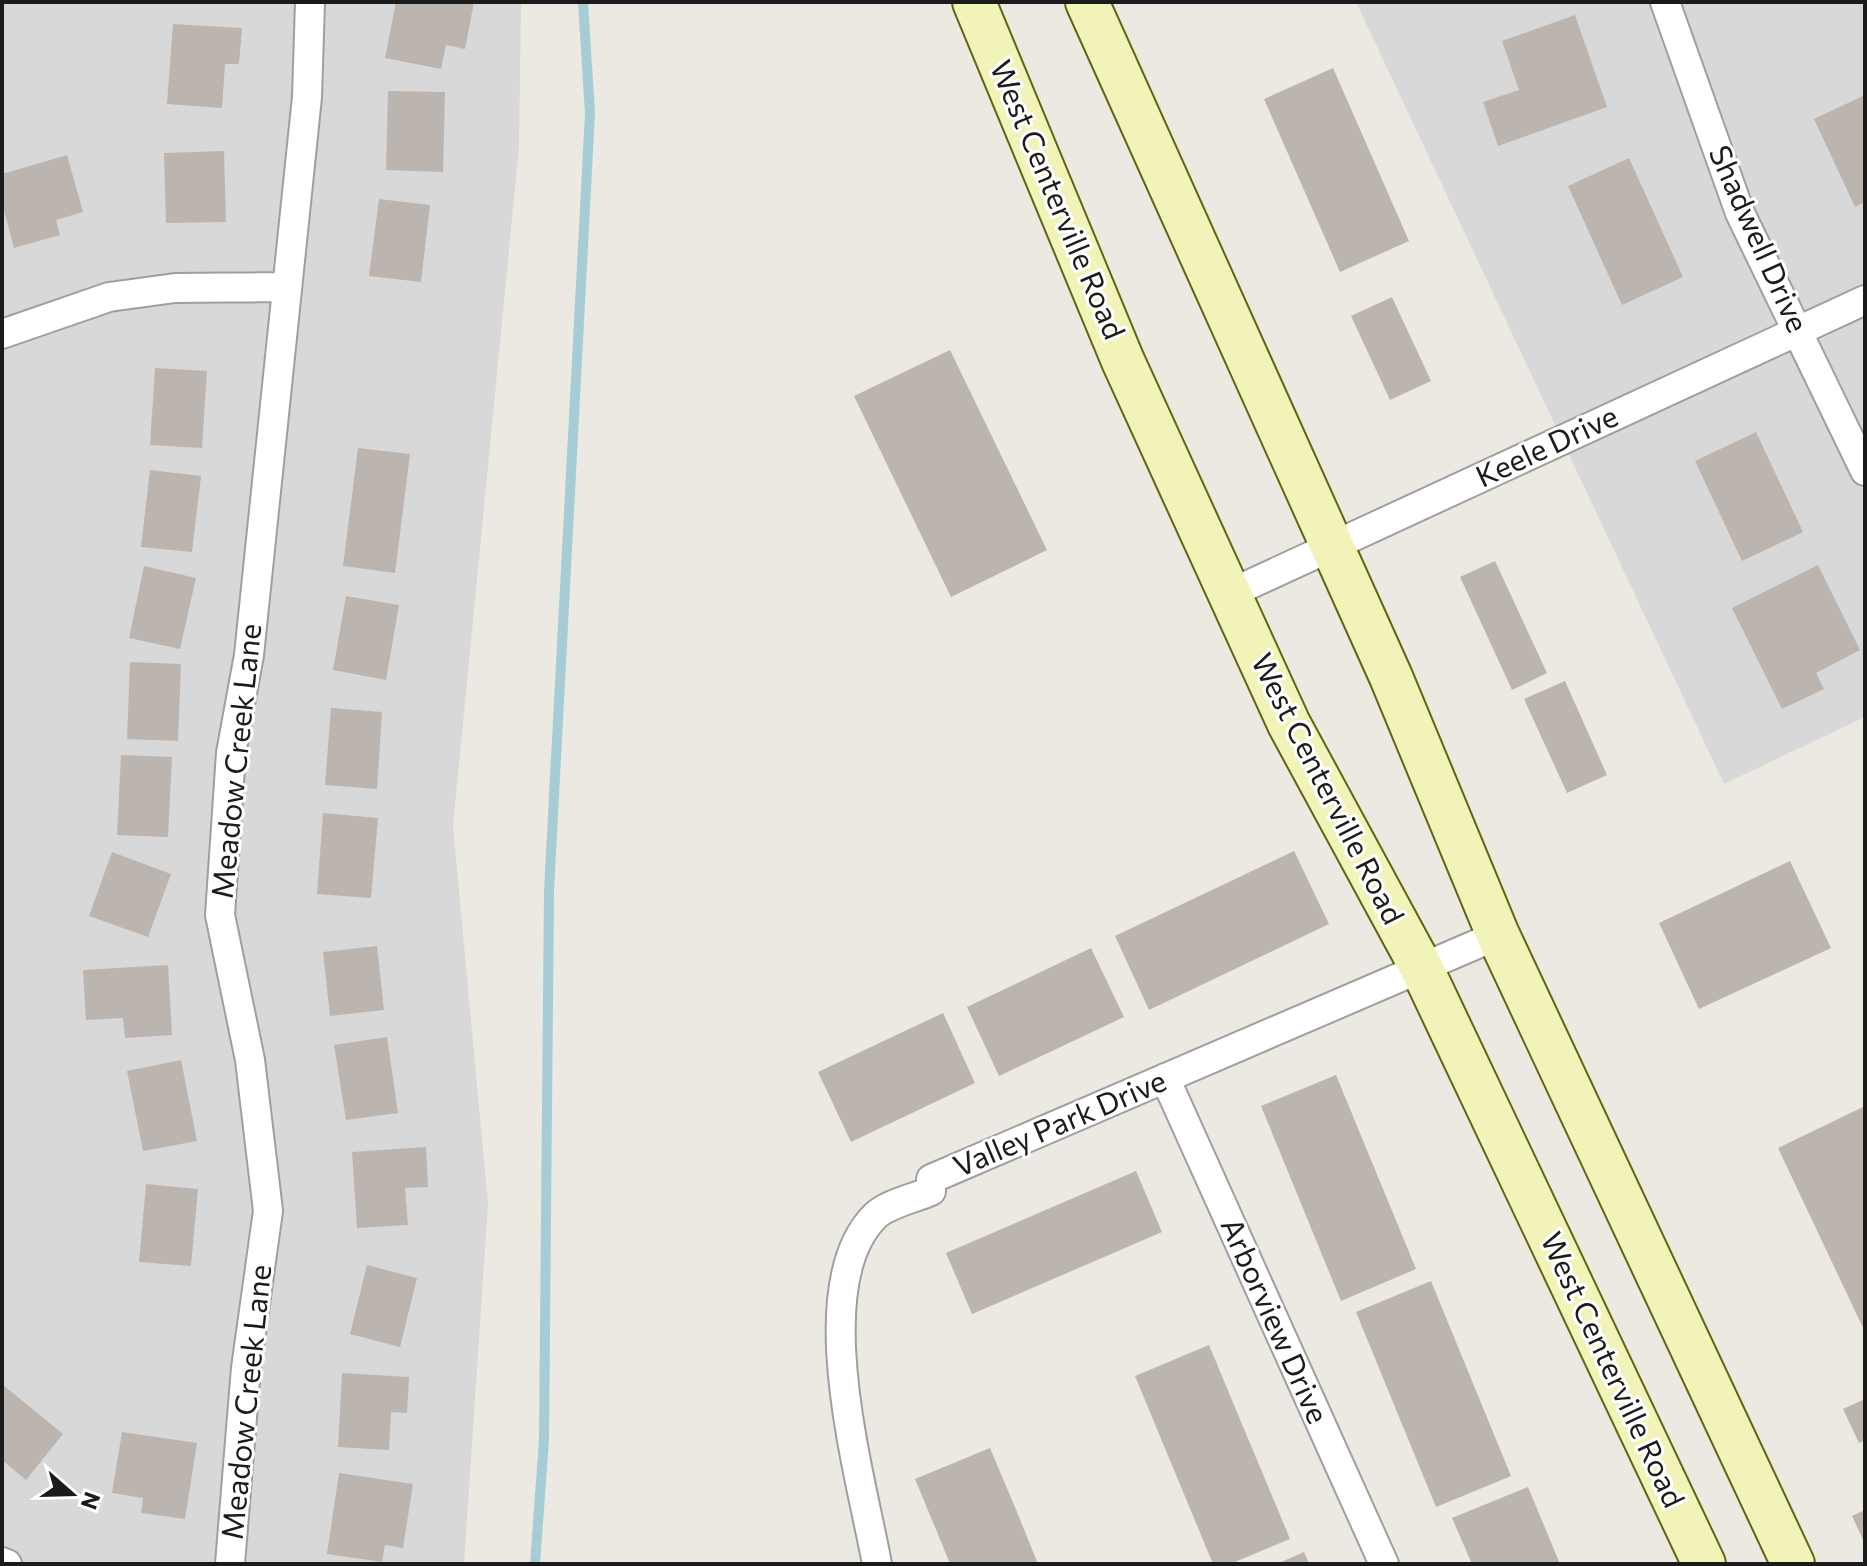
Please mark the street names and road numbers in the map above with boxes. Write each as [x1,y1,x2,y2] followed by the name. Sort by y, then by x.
[984,54,1135,344] street label: West Centerville Road
[1703,139,1818,337] street label: Shadwell Drive
[1469,396,1623,494] street label: Keele Drive
[202,621,267,900] street label: Meadow Creek Lane
[1245,646,1414,930] street label: West Centerville Road
[947,1060,1171,1183] street label: Valley Park Drive
[1214,1211,1338,1429] street label: Arborview Drive
[1534,1225,1694,1512] street label: West Centerville Road
[212,1262,277,1541] street label: Meadow Creek Lane

